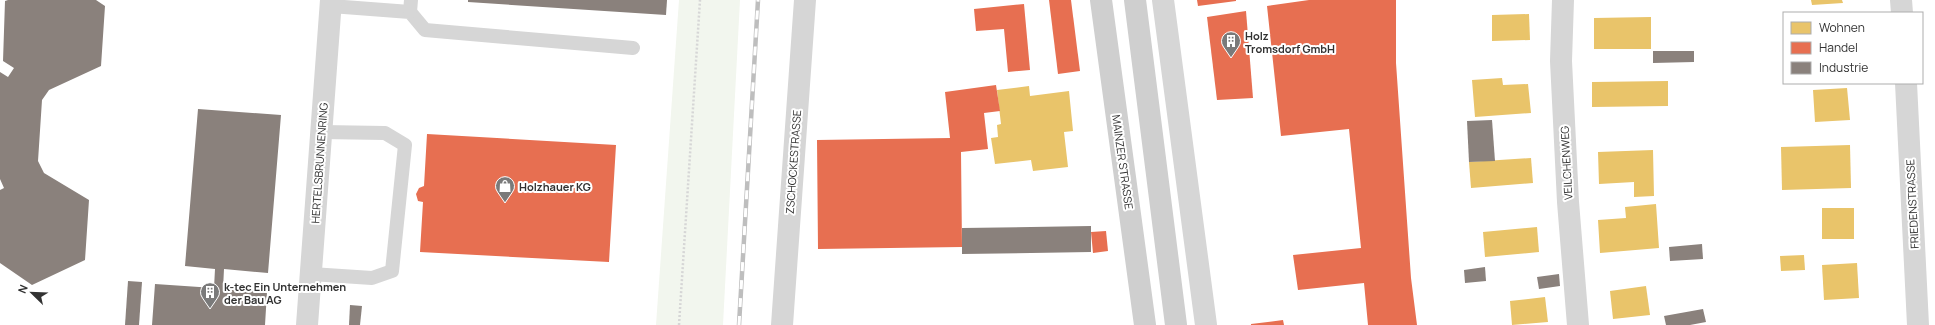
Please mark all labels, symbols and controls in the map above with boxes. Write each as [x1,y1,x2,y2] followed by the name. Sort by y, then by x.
[1783,12,1923,84] legend
[1819,19,1865,36] text: Wohnen
[1245,28,1335,56] place label: Holz Tromsdorf GmbH
[1220,30,1242,58] building icon: Holz Tromsdorf GmbH
[1819,39,1858,56] text: Handel
[1819,59,1868,76] text: Industrie
[307,102,331,224] street label: HERTELSBRUNNENRING
[782,109,804,215] street label: ZSCHOCKESTRASSE
[1109,114,1137,210] street label: MAINZER STRASSE
[1557,125,1575,200] street label: VEILCHENWEG
[1902,159,1922,249] street label: FRIEDENSTRASSE
[494,175,516,203] shop icon: Holzhauer KG
[519,179,591,194] place label: Holzhauer KG
[12,273,52,313] north arrow
[224,279,346,307] place label: k-tec Ein Unternehmen der Bau AG
[199,281,221,309] building icon: k-tec Ein Unternehmen der Bau AG
[14,282,31,295] text: N

